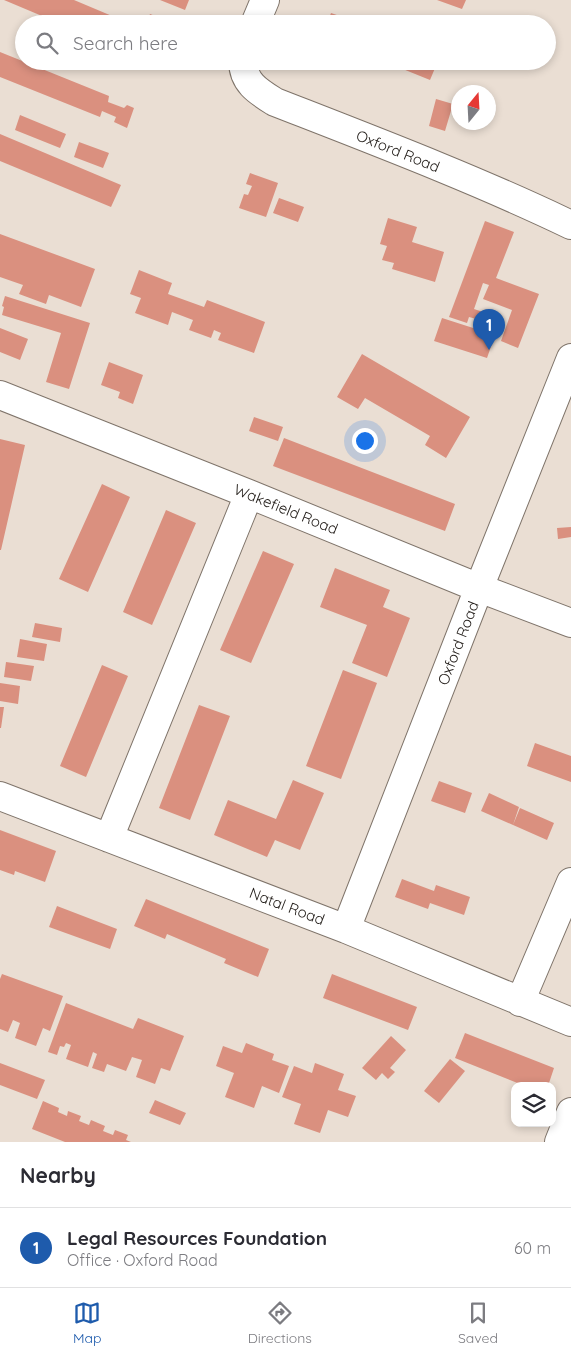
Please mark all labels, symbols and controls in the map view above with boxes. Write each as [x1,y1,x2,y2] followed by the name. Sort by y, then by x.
[15,15,556,70] search box
[33,29,61,57] icon: search
[73,31,178,55] text: Search here
[451,85,496,130] north arrow
[353,126,443,176] street label: Oxford Road
[473,309,505,350] pin: 1
[352,428,378,454] your location
[231,480,341,538] street label: Wakefield Road
[433,598,483,688] street label: Oxford Road
[247,883,327,929] street label: Natal Road
[511,1082,556,1127] map controls
[511,1082,556,1127] button: layers
[20,1162,96,1188] text: Nearby
[67,1226,327,1250] text: Legal Resources Foundation
[33,1238,39,1258] text: 1
[514,1238,551,1258] text: 60 m
[67,1250,218,1270] text: Office · Oxford Road
[73,1299,102,1347] tab: Map
[248,1299,312,1347] tab: Directions
[458,1299,498,1347] tab: Saved

